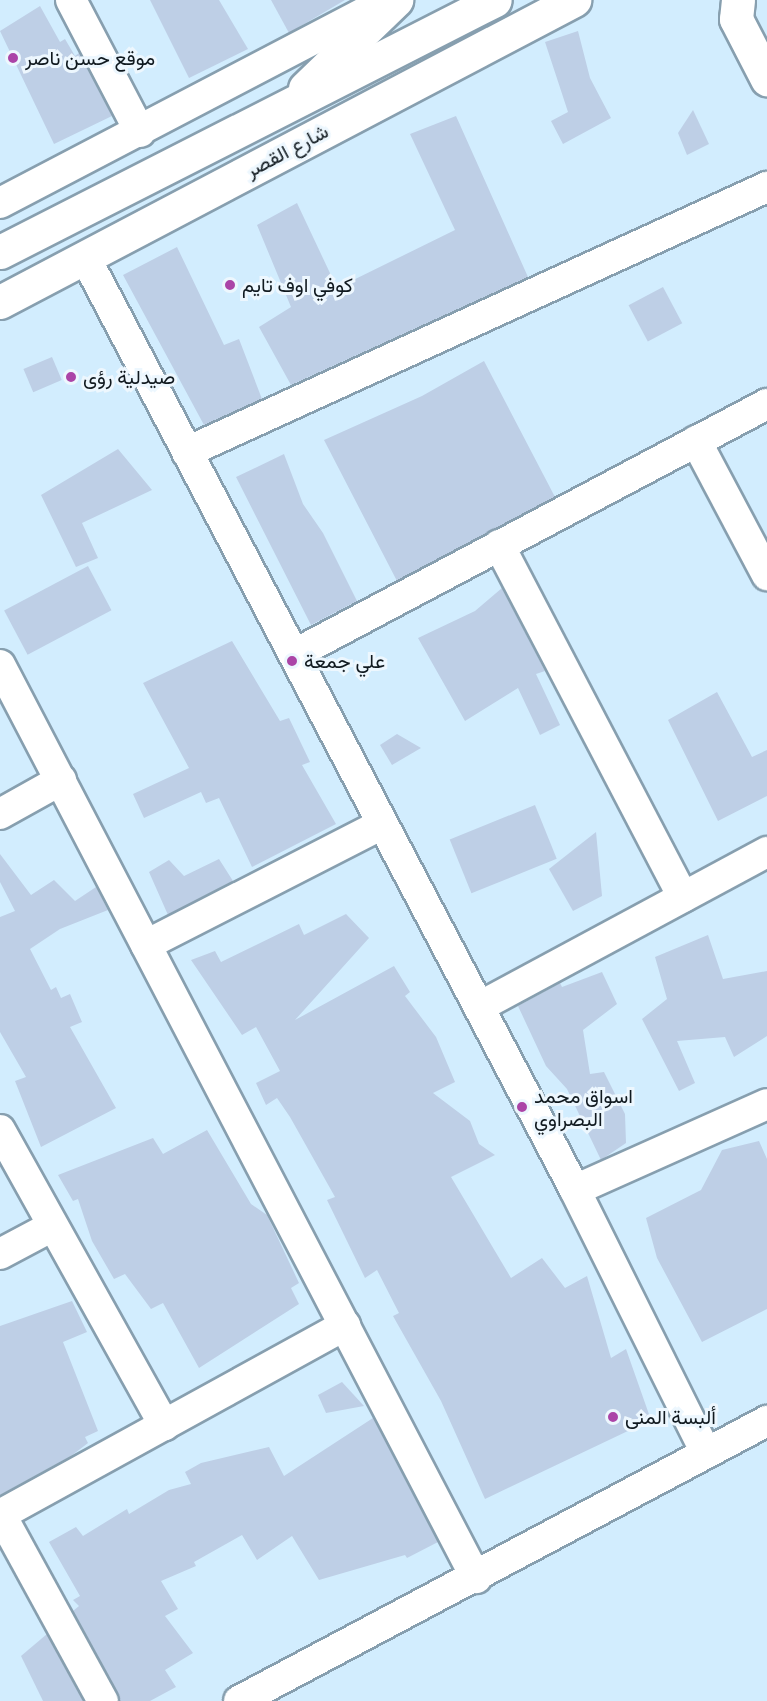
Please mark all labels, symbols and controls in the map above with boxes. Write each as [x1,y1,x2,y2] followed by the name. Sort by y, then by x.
[25,46,155,70] place label: موقع حسن ناصر
[6,51,20,65] marker: موقع حسن ناصر
[242,119,332,183] street label: شارع القصر
[242,273,353,297] place label: كوفي اوف تايم
[223,278,237,292] marker: كوفي اوف تايم
[83,365,175,389] place label: صيدلية رؤى
[64,370,78,384] marker: صيدلية رؤى
[304,649,385,673] place label: علي جمعة
[285,654,299,668] marker: علي جمعة
[534,1084,633,1131] place label: اسواق محمد البصراوي
[515,1100,529,1114] marker: اسواق محمد البصراوي
[625,1405,716,1429] place label: ألبسة المنى
[606,1410,620,1424] marker: ألبسة المنى

